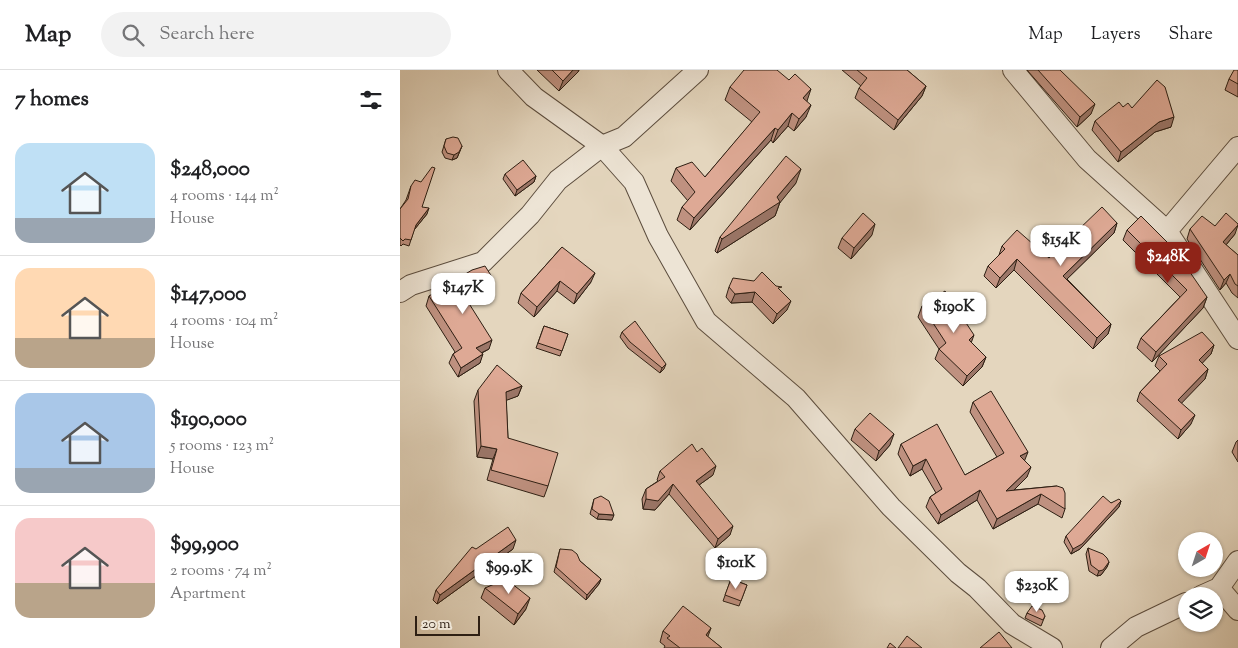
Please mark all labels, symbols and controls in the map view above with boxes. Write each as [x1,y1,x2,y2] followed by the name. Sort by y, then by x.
[101,12,451,57] search box
[25,18,71,52] text: Map
[119,21,147,49] icon: search
[159,21,255,48] text: Search here
[1028,22,1063,48] text: Map
[1091,22,1141,48] text: Layers
[1169,22,1213,48] text: Share
[15,85,89,115] text: 7 homes
[357,86,385,114] icon: filters
[170,155,250,185] text: $248,000
[55,163,115,223] icon: home
[170,185,279,208] text: 4 rooms · 144 m²
[170,208,214,231] text: House
[1026,224,1096,267] pin: $154K
[1041,229,1081,252] text: $154K
[1133,242,1203,284] pin: $248K
[1146,246,1190,269] text: $248K
[428,272,498,315] pin: $147K
[442,277,484,300] text: $147K
[170,280,246,310] text: $147,000
[55,288,115,348] icon: home
[919,292,989,334] pin: $190K
[933,296,975,319] text: $190K
[170,310,278,333] text: 4 rooms · 104 m²
[170,333,214,356] text: House
[170,405,247,435] text: $190,000
[55,413,115,473] icon: home
[170,435,274,458] text: 5 rooms · 123 m²
[170,458,214,481] text: House
[170,530,239,560] text: $99,900
[1178,532,1222,578] north arrow
[1178,532,1223,632] map controls
[55,538,115,598] icon: home
[701,548,771,590] pin: $101K
[468,552,550,595] pin: $99.9K
[716,552,756,575] text: $101K
[485,557,533,580] text: $99.9K
[170,560,272,583] text: 2 rooms · 74 m²
[1002,570,1072,613] pin: $230K
[1016,575,1058,598] text: $230K
[170,583,246,606] text: Apartment
[1178,587,1223,632] button: layers
[415,613,480,636] scale bar
[422,615,451,635] text: 20 m

